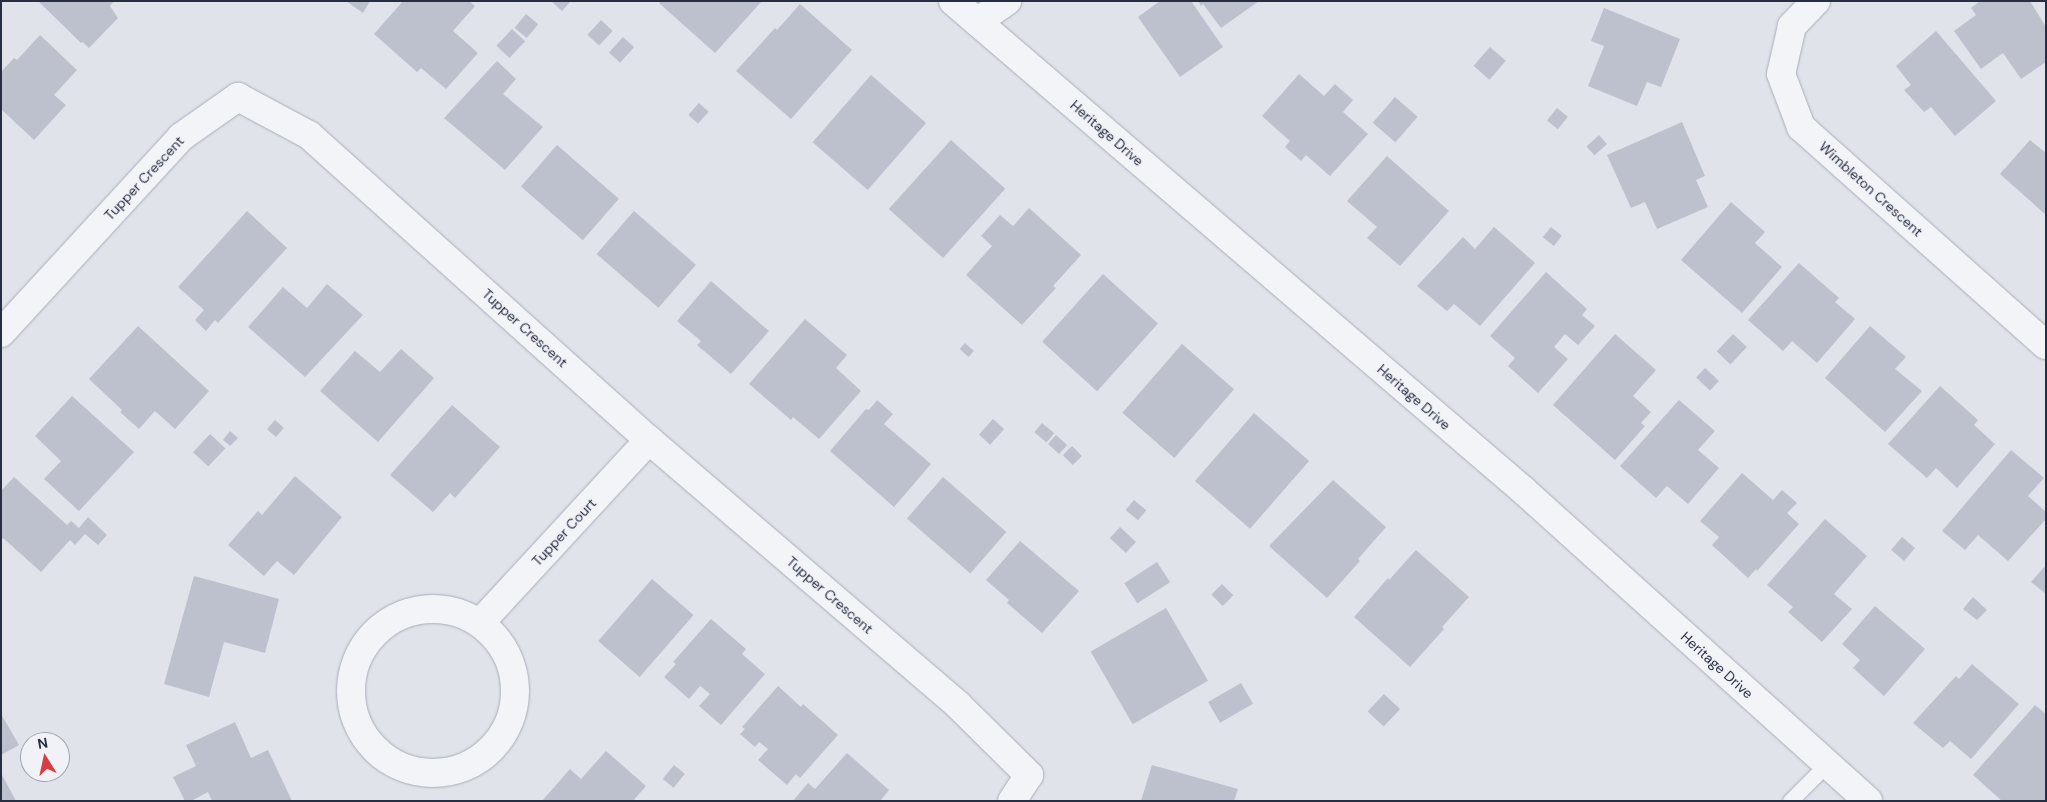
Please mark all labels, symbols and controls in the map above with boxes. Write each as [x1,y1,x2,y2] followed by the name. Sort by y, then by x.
[1067,97,1147,169] street label: Heritage Drive
[101,132,187,224] street label: Tupper Crescent
[1816,138,1926,240] street label: Wimbleton Crescent
[479,285,571,371] street label: Tupper Crescent
[1374,361,1454,433] street label: Heritage Drive
[528,495,600,569] street label: Tupper Court
[783,553,877,637] street label: Tupper Crescent
[1677,628,1757,702] street label: Heritage Drive
[20,732,70,782] north arrow
[36,733,49,753] text: N

